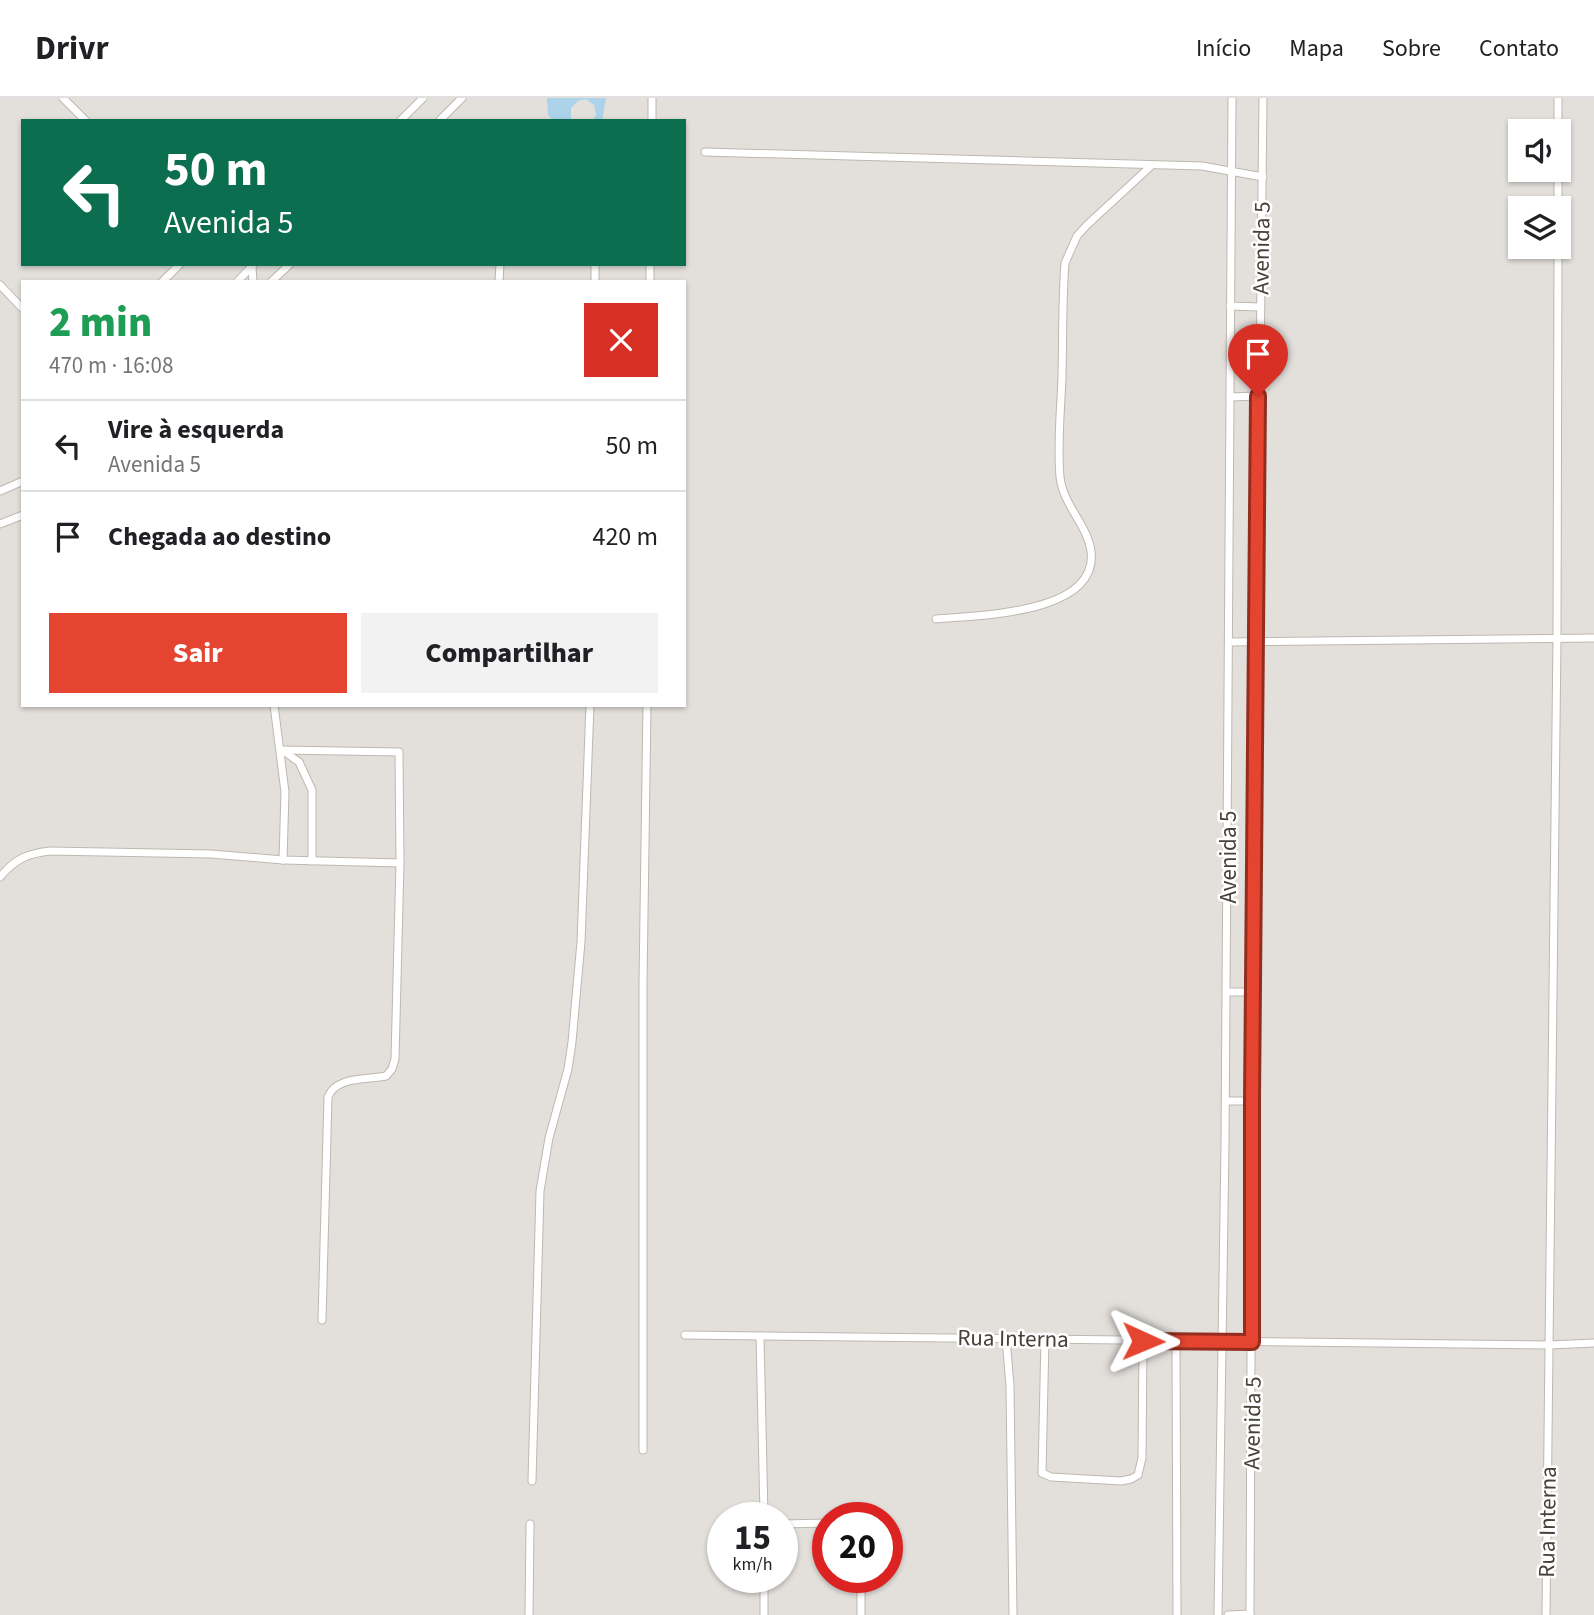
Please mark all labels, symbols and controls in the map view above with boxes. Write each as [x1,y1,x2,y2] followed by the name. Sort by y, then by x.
[35,25,109,72] text: Drivr
[1196,31,1251,66] text: Início
[1289,31,1344,66] text: Mapa
[1382,31,1441,66] text: Sobre
[1479,31,1559,66] text: Contato
[1508,119,1571,259] map controls
[1508,119,1571,182] button: sound
[164,135,268,205] text: 50 m
[49,147,140,238] icon: left
[1508,196,1571,259] button: layers
[164,200,293,246] text: Avenida 5
[1244,201,1279,295] street label: Avenida 5
[49,293,152,353] text: 2 min
[584,303,658,377] button: close
[1228,324,1288,396] pin
[1239,335,1277,373] icon: arrive
[49,349,173,382] text: 470 m · 16:08
[108,411,284,448] text: Vire à esquerda
[49,427,87,465] icon: left
[605,427,658,464] text: 50 m
[108,448,201,481] text: Avenida 5
[49,518,87,556] icon: arrive
[108,518,331,555] text: Chegada ao destino
[592,518,658,555] text: 420 m
[49,613,347,693] button: Sair
[361,613,658,693] button: Compartilhar
[1212,810,1245,904] street label: Avenida 5
[1106,1304,1180,1378] position arrow
[957,1321,1069,1356] street label: Rua Interna
[1235,1376,1270,1470] street label: Avenida 5
[1530,1466,1565,1578] street label: Rua Interna
[812,1502,903,1593] speed limit sign: 20
[734,1513,771,1563] text: 15
[733,1552,772,1577] text: km/h

